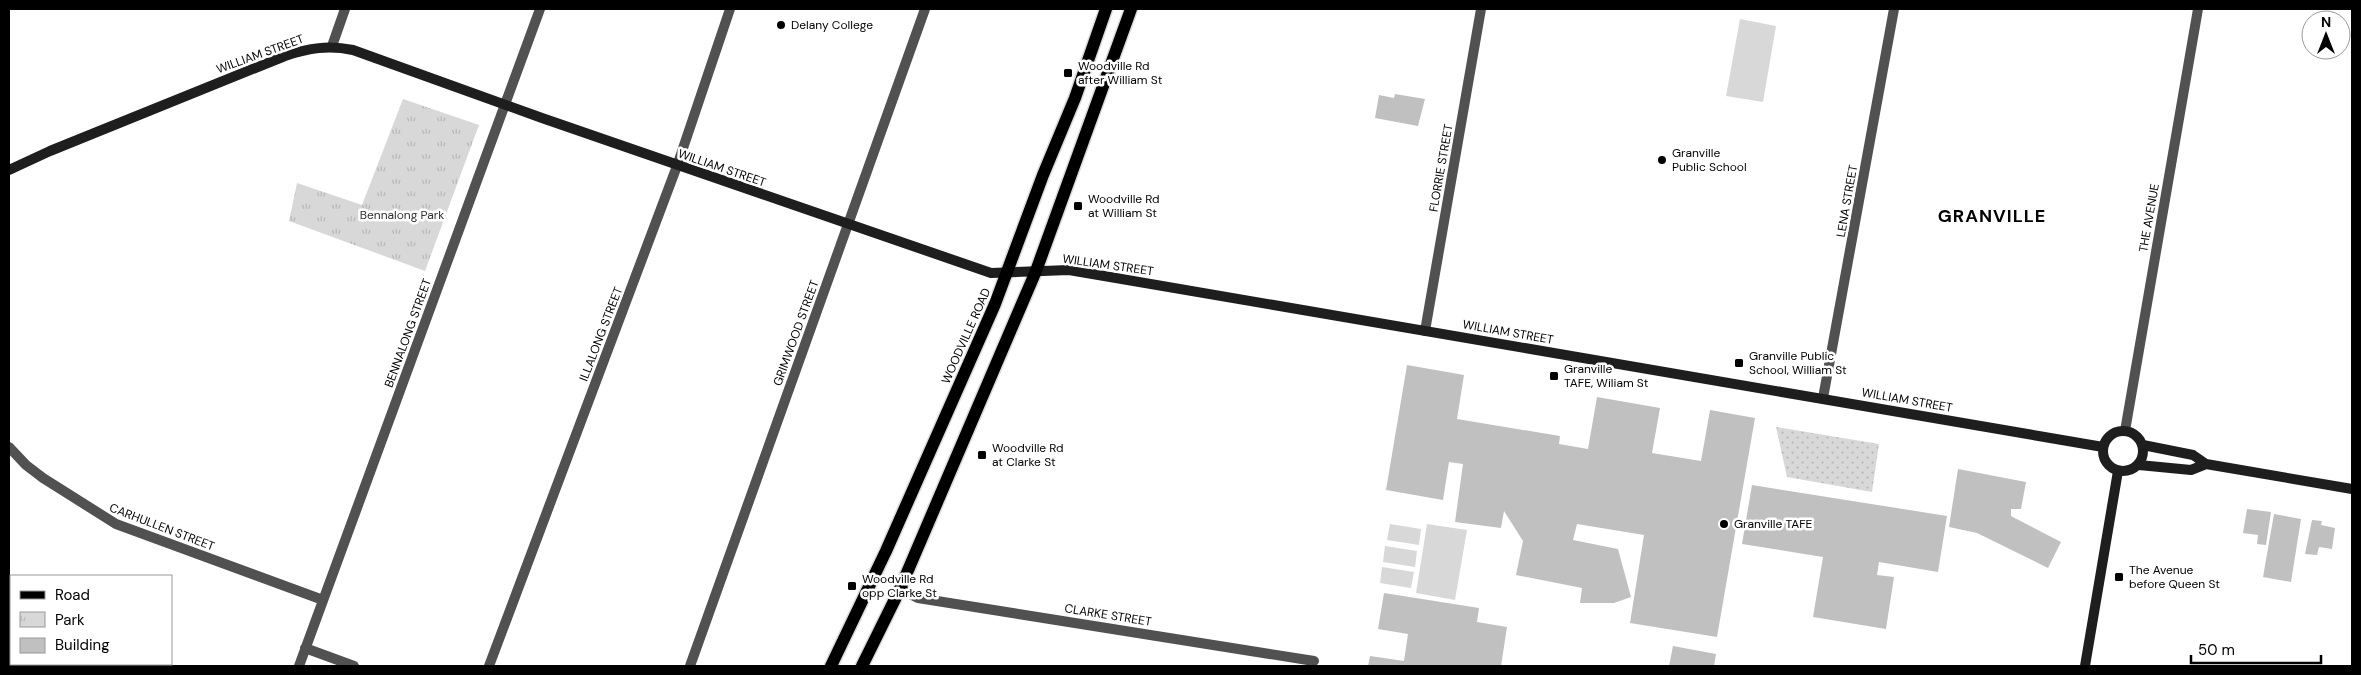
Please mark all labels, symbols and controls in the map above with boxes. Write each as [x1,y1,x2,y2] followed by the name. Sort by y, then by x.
[2301,10,2351,60] north arrow
[2321,13,2331,31] text: N
[791,17,873,33] place label: Delany College
[775,19,787,31] marker: Delany College
[214,31,306,77] street label: WILLIAM STREET
[1078,58,1163,88] place label: Woodville Rd after William St
[1062,67,1074,79] marker: Woodville Rd after William St
[1425,122,1457,213] street label: FLORRIE STREET
[676,145,768,191] street label: WILLIAM STREET
[1672,145,1747,175] place label: Granville Public School
[1656,154,1668,166] marker: Granville Public School
[1833,163,1861,239] street label: LENA STREET
[2135,182,2163,254] street label: THE AVENUE
[1088,191,1160,221] place label: Woodville Rd at William St
[1072,200,1084,212] marker: Woodville Rd at William St
[1938,204,2046,228] district label: GRANVILLE
[360,207,444,223] park label: Bennalong Park
[1061,251,1155,279] street label: WILLIAM STREET
[381,276,435,390] street label: BENNALONG STREET
[769,278,823,388] street label: GRIMWOOD STREET
[576,284,626,383] street label: ILLALONG STREET
[938,286,994,386] street label: WOODVILLE ROAD
[1461,316,1555,348] street label: WILLIAM STREET
[1749,348,1847,378] place label: Granville Public School, William St
[1733,357,1745,369] marker: Granville Public School, William St
[1564,361,1649,391] place label: Granville TAFE, Wiliam St
[1548,370,1560,382] marker: Granville TAFE, Wiliam St
[1860,384,1954,416] street label: WILLIAM STREET
[992,440,1064,470] place label: Woodville Rd at Clarke St
[976,449,988,461] marker: Woodville Rd at Clarke St
[107,500,217,555] street label: CARHULLEN STREET
[1734,516,1813,532] place label: Granville TAFE
[1718,518,1730,530] marker: Granville TAFE
[2129,562,2220,592] place label: The Avenue before Queen St
[862,571,937,601] place label: Woodville Rd opp Clarke St
[2113,571,2125,583] marker: The Avenue before Queen St
[10,575,172,665] legend
[846,580,858,592] marker: Woodville Rd opp Clarke St
[55,585,90,605] text: Road
[1063,600,1153,630] street label: CLARKE STREET
[55,610,85,630] text: Park
[2191,632,2321,664] scale bar
[55,635,110,655] text: Building
[2198,640,2235,660] text: 50 m

